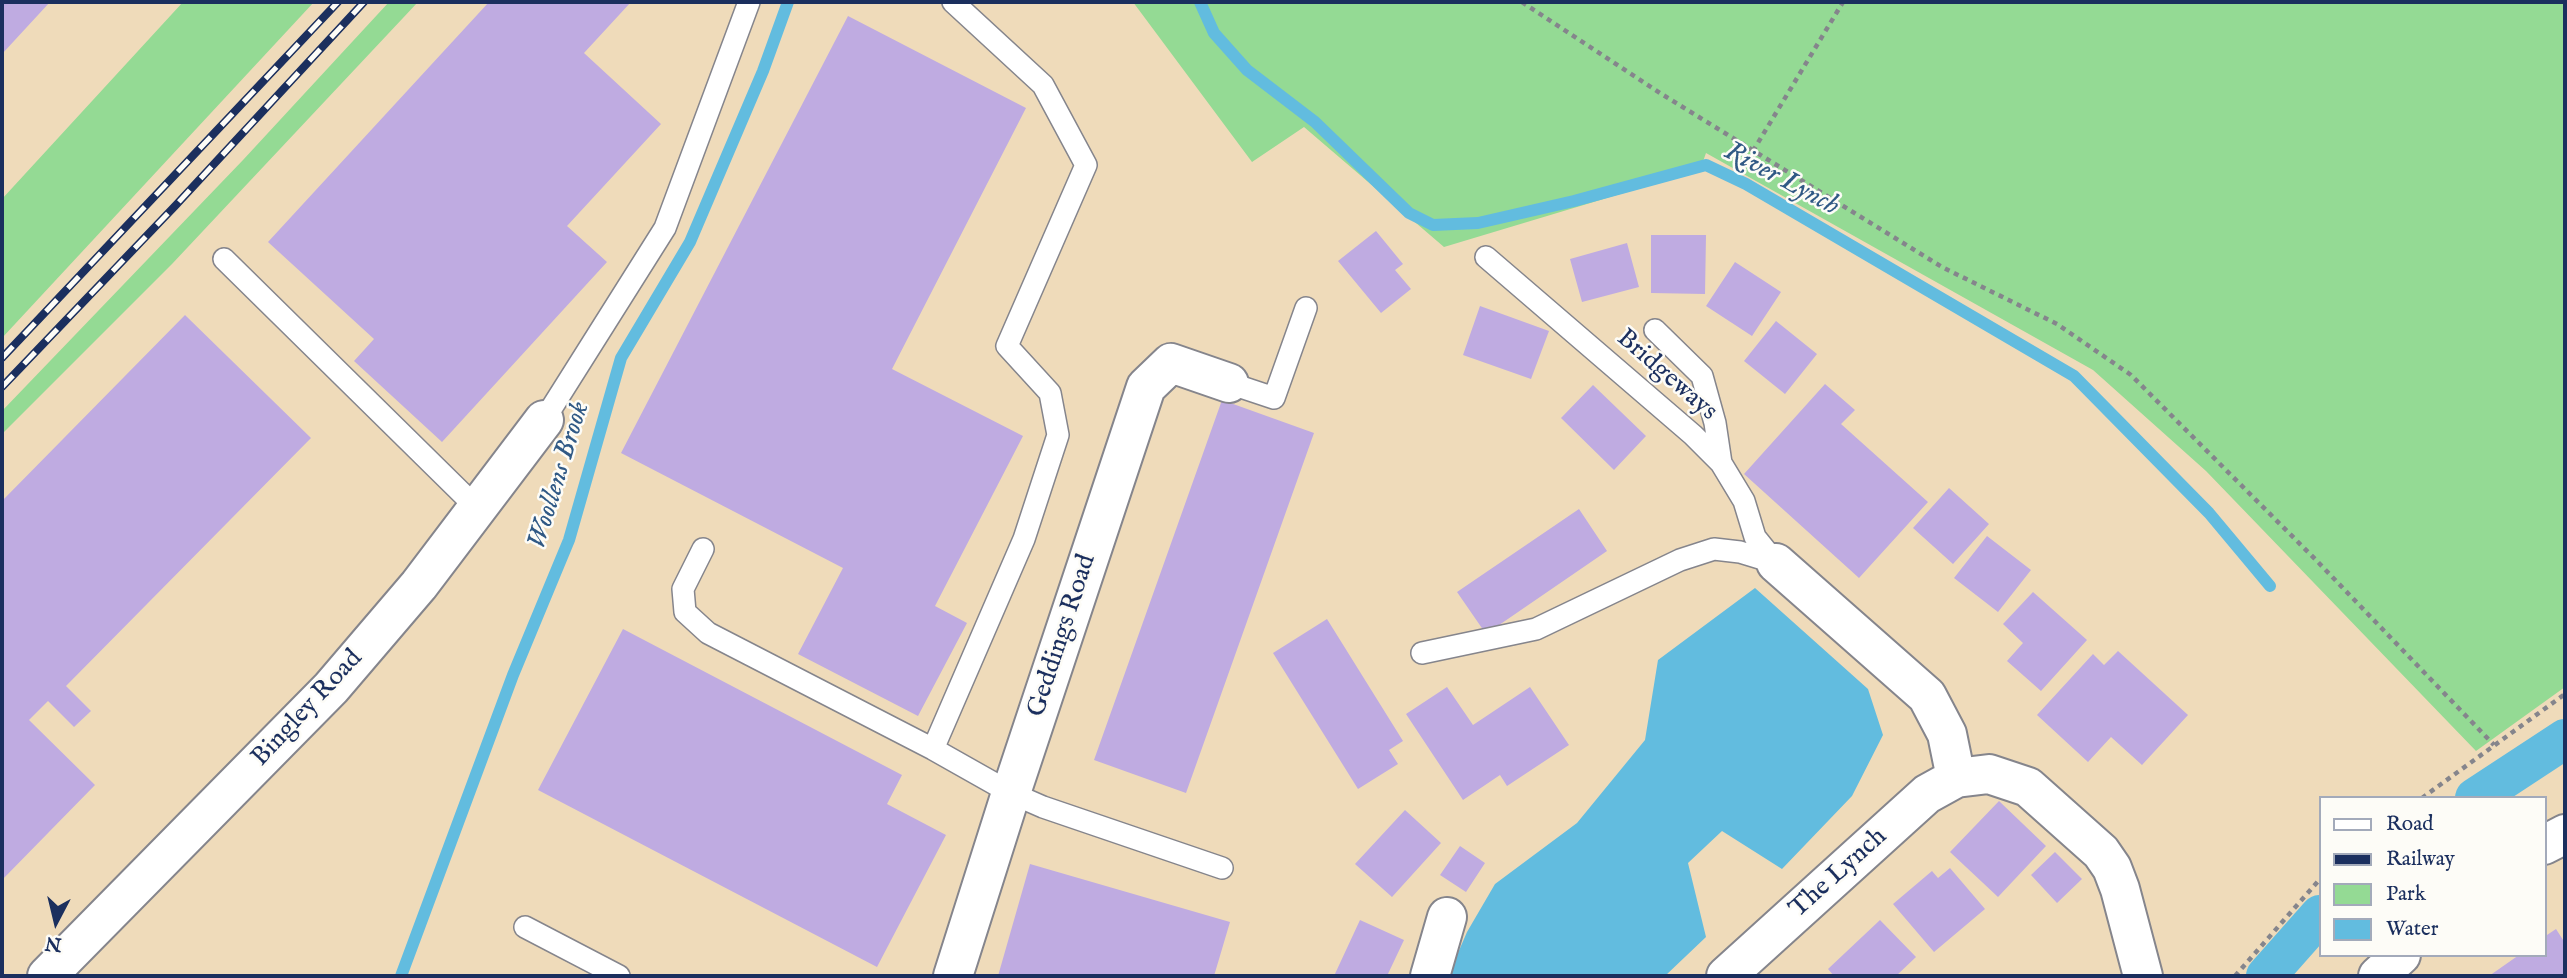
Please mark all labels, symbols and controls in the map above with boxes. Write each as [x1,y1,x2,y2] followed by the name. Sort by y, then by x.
[1718,136,1844,224] water label: River Lynch
[1609,324,1723,428] street label: Bridgeways
[522,398,598,554] water label: Woollens Brook
[1022,551,1104,721] street label: Geddings Road
[246,644,370,774] street label: Bingley Road
[2318,796,2546,957] legend
[2386,811,2433,838] text: Road
[1784,822,1894,926] street label: The Lynch
[2386,846,2455,873] text: Railway
[2386,881,2426,908] text: Park
[21,887,91,957] north arrow
[2386,916,2438,943] text: Water
[44,930,63,956] text: N

